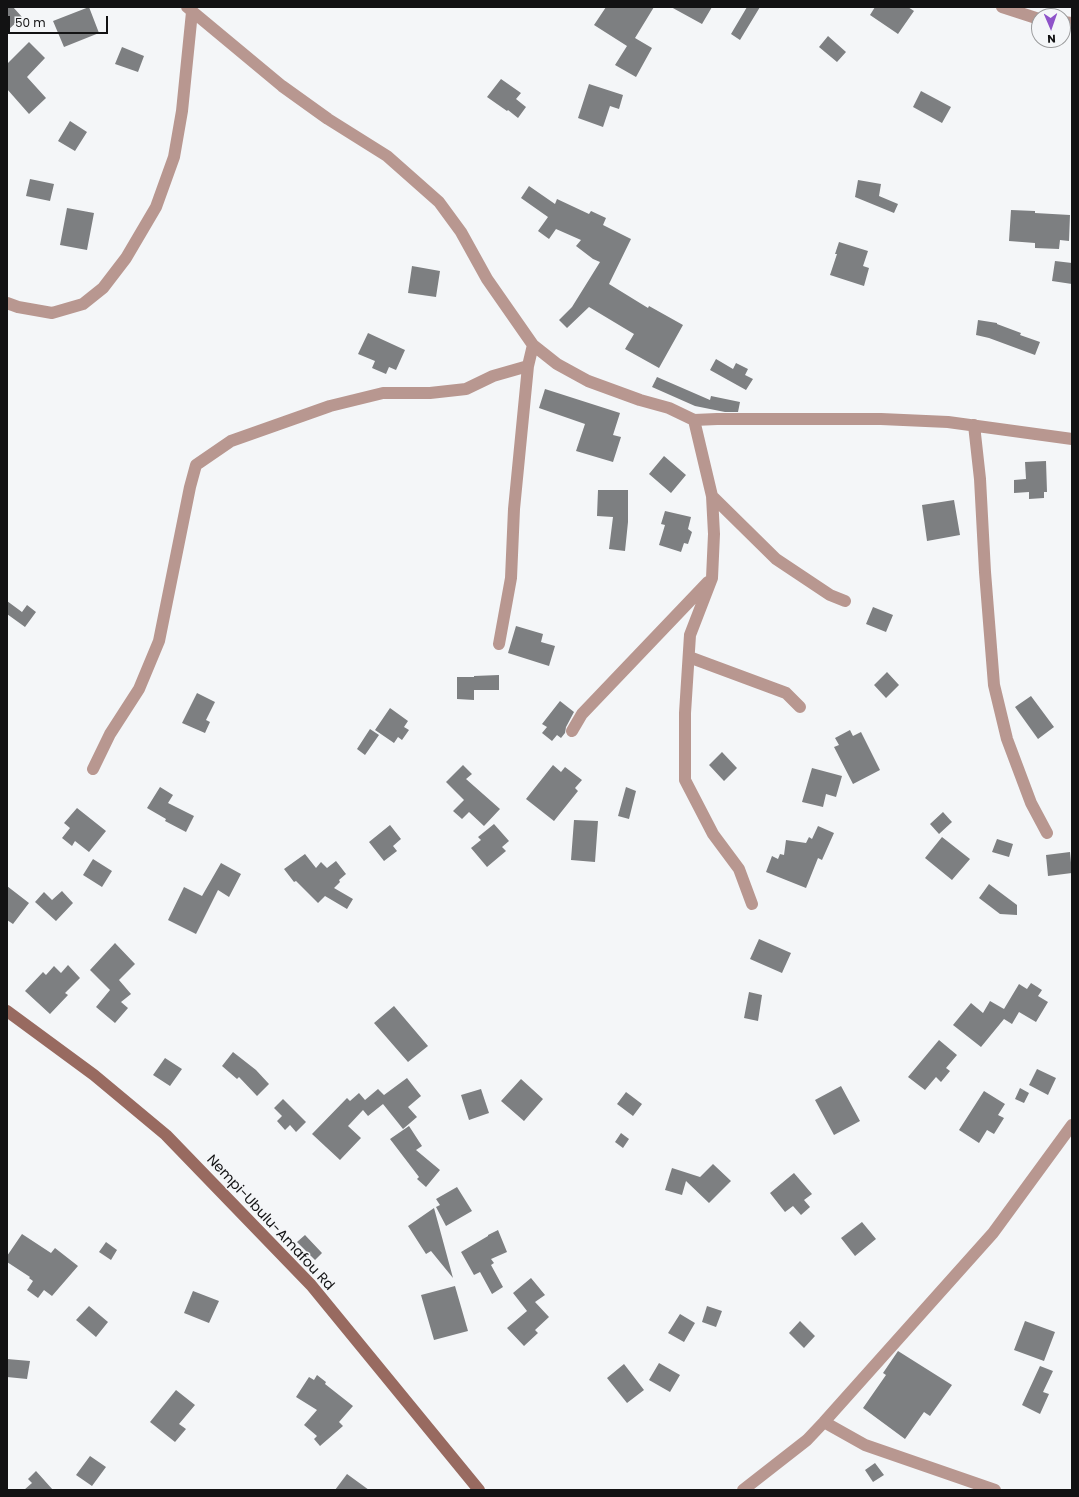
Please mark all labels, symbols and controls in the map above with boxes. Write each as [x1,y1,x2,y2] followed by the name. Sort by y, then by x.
[10,8,110,34] scale bar
[1031,8,1071,48] north arrow
[15,14,46,31] text: 50 m
[1047,31,1056,47] text: N
[203,1152,337,1294] street label: Nempi-Ubulu-Amafou Rd

